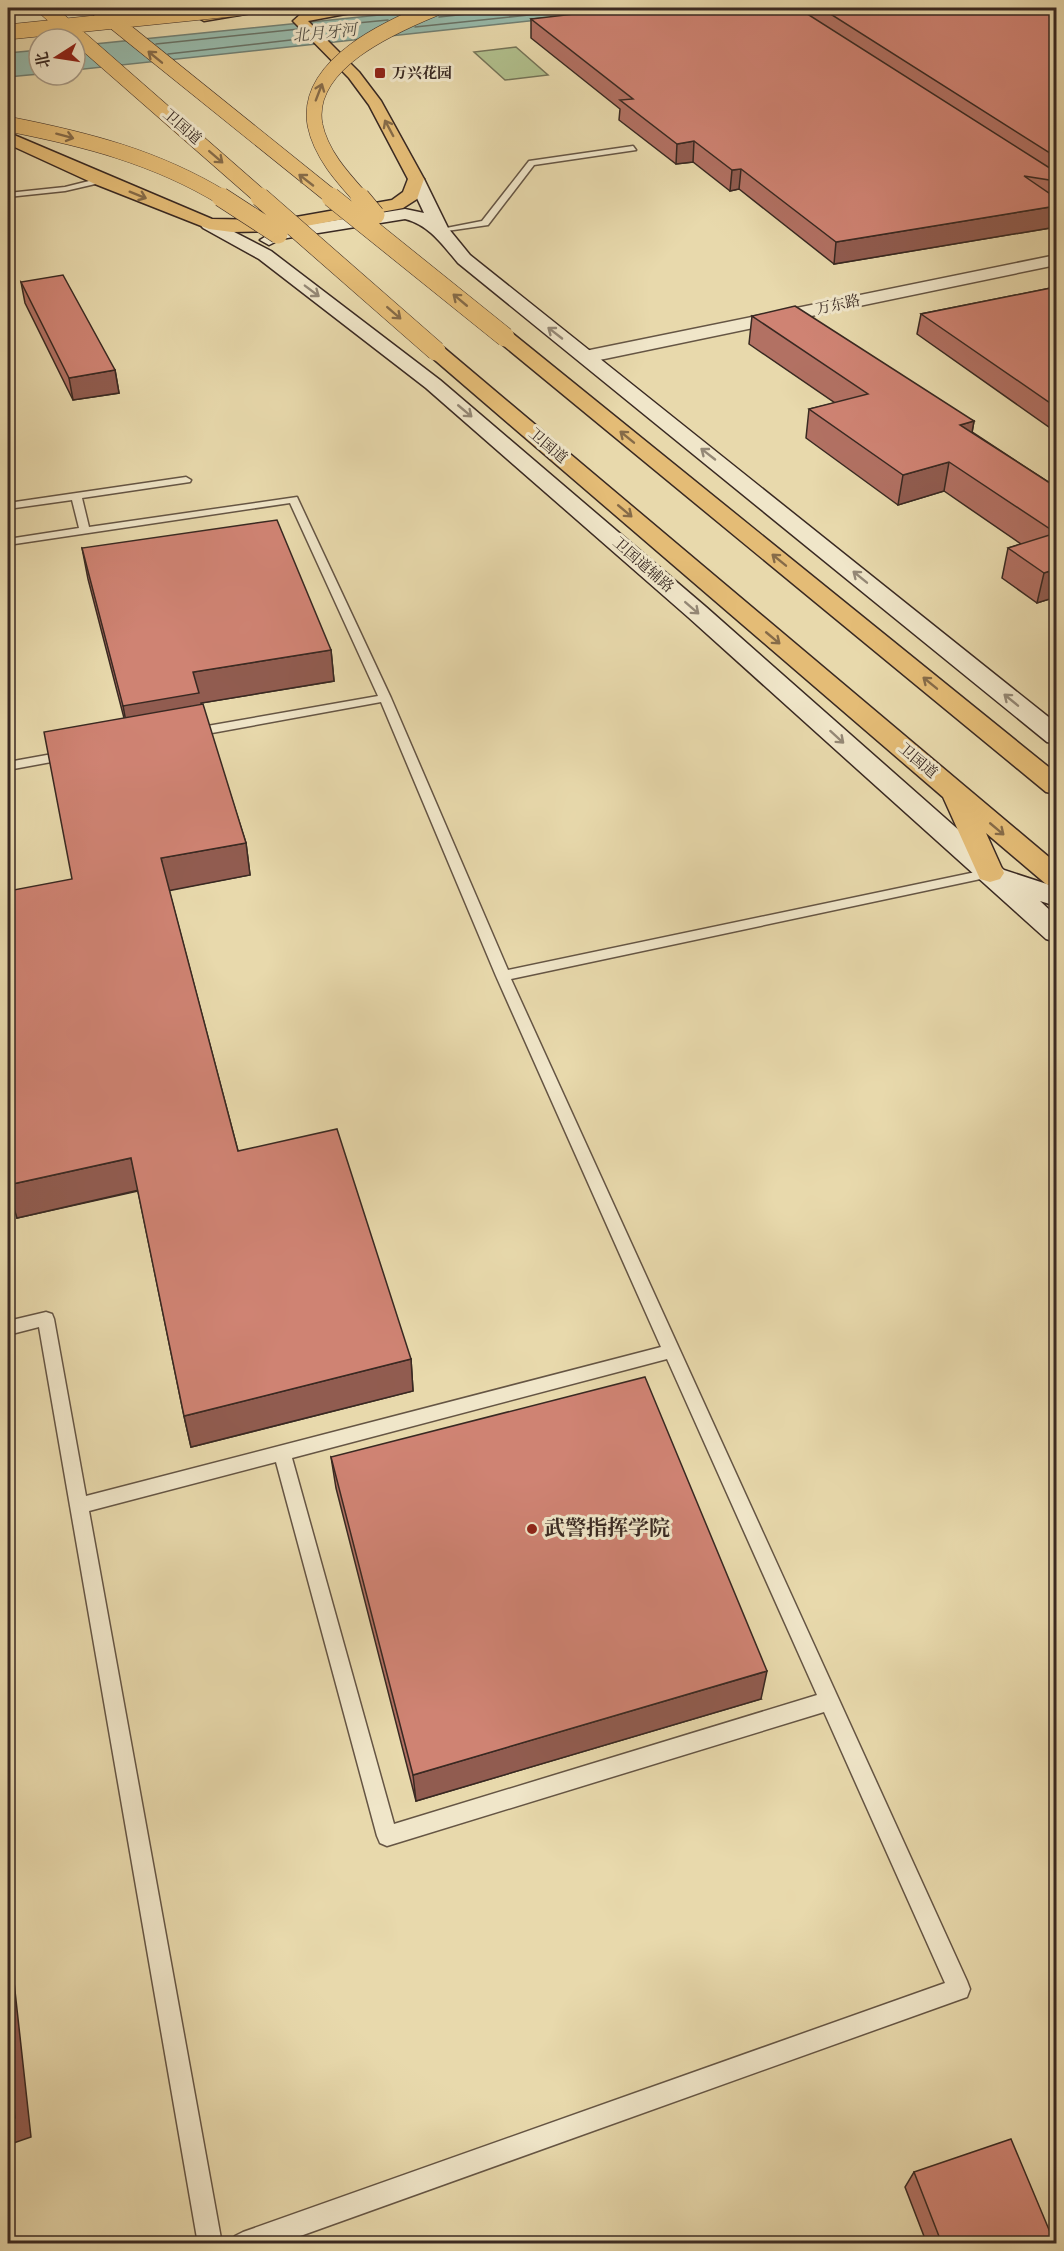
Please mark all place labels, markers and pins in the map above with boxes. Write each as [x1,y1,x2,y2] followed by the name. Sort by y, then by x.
[392,64,452,83] place label: 万兴花园
[373,66,387,80] marker: 万兴花园
[544,1516,670,1543] place label: 武警指挥学院
[525,1522,539,1536] marker: 武警指挥学院

